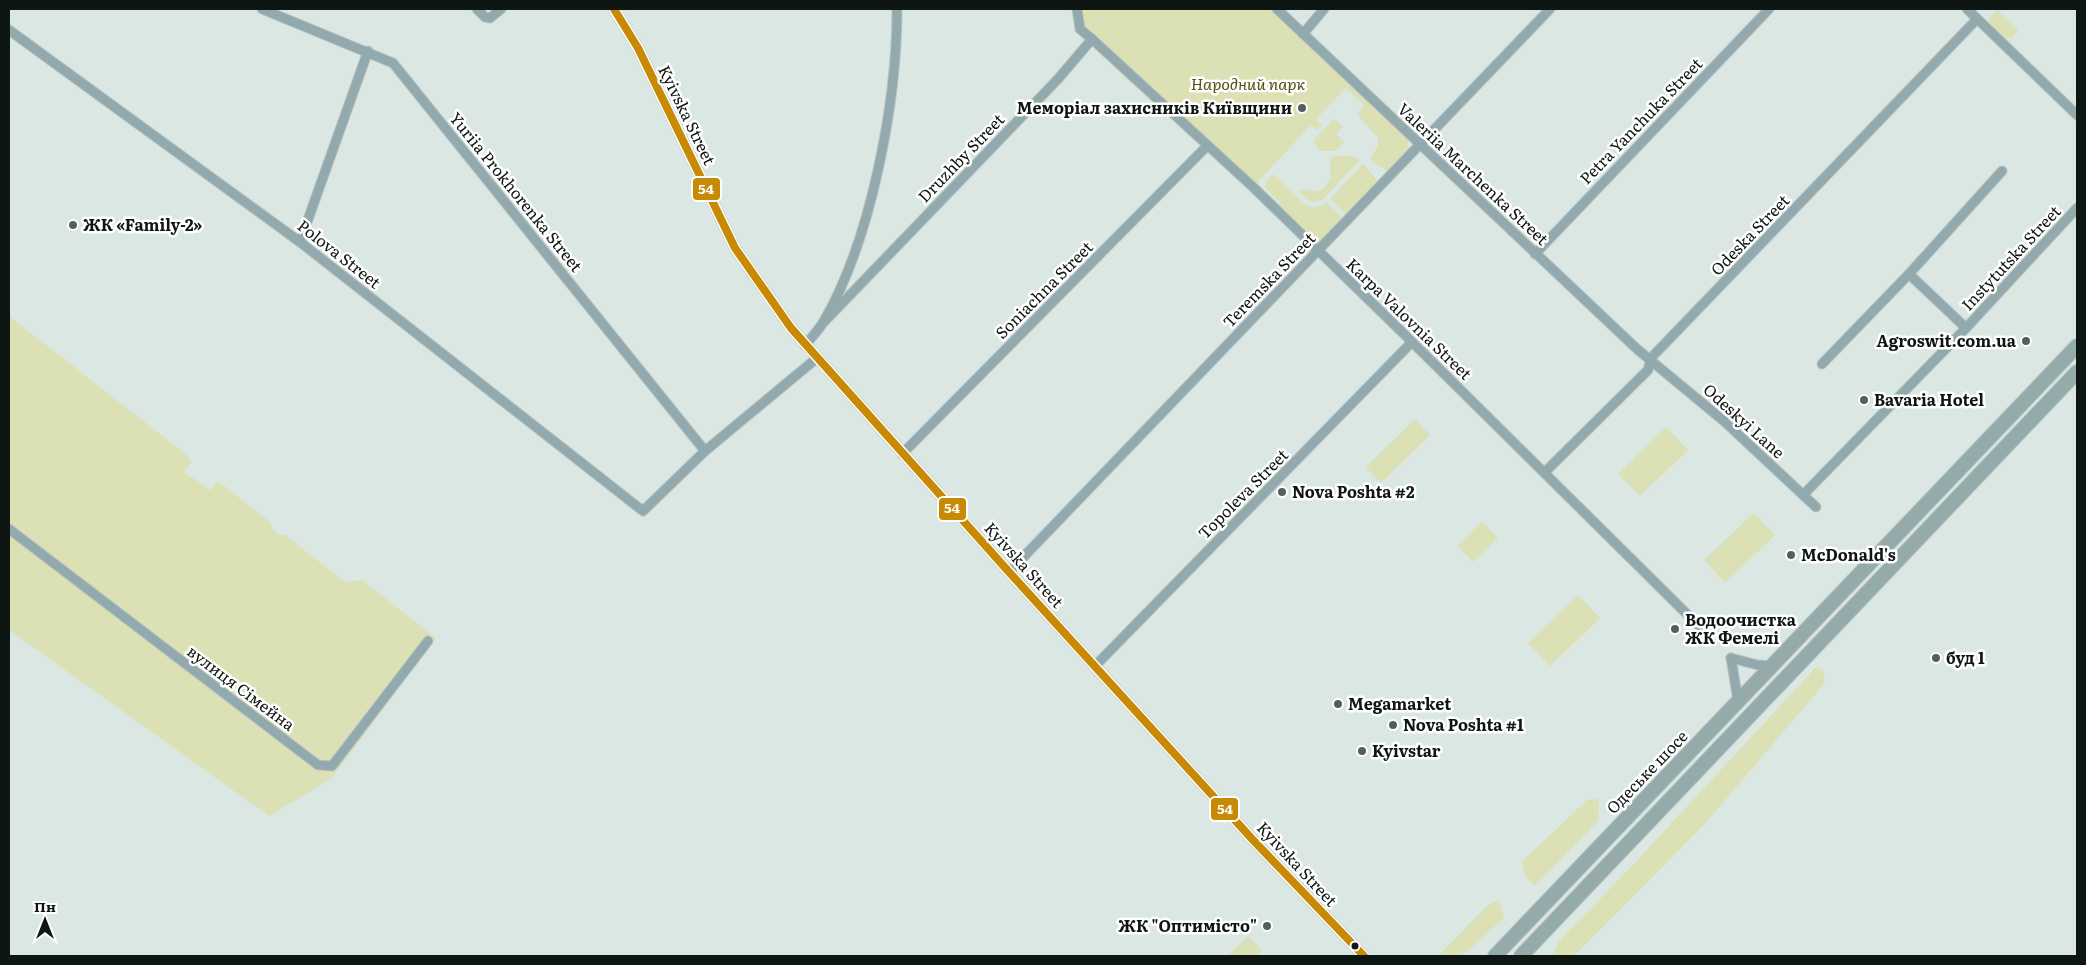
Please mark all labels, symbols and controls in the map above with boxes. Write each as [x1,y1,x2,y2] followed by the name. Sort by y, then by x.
[1573,51,1707,189] street label: Petra Yanchuka Street
[653,61,723,169] street label: Kyivska Street
[1191,71,1305,95] park label: Народний парк
[1017,95,1292,119] place label: Меморіал захисників Київщини
[1393,97,1555,250] street label: Valeriia Marchenka Street
[1296,102,1308,114] marker: Меморіал захисників Київщини
[445,106,589,277] street label: Yuriia Prokhorenka Street
[912,107,1009,207] street label: Druzhby Street
[692,177,721,201] line badge: 54
[698,178,715,198] text: 54
[1704,188,1795,280] street label: Odeska Street
[1955,199,2066,315] street label: Instytutska Street
[83,212,203,236] place label: ЖК «Family-2»
[293,213,387,294] street label: Polova Street
[67,219,79,231] marker: ЖК «Family-2»
[1216,226,1320,332] street label: Teremska Street
[989,235,1098,344] street label: Soniachna Street
[1342,252,1478,385] street label: Karpa Valovnia Street
[1877,328,2017,352] place label: Agroswit.com.ua
[2020,335,2032,347] marker: Agroswit.com.ua
[1699,377,1791,463] street label: Odeskyi Lane
[1874,387,1984,411] place label: Bavaria Hotel
[1858,394,1870,406] marker: Bavaria Hotel
[1192,442,1293,544] street label: Topoleva Street
[1292,479,1415,503] place label: Nova Poshta #2
[1276,486,1288,498] marker: Nova Poshta #2
[938,497,967,521] line badge: 54
[944,497,961,517] text: 54
[980,516,1070,613] street label: Kyivska Street
[1801,542,1896,566] place label: McDonald's
[1785,549,1797,561] marker: McDonald's
[1685,607,1797,649] place label: Водоочистка ЖК Фемелі
[1669,623,1681,635] marker: Водоочистка ЖК Фемелі
[183,639,301,736] street label: вулиця Сімейна
[1946,645,1985,669] place label: буд 1
[1930,652,1942,664] marker: буд 1
[1348,691,1451,715] place label: Megamarket
[1332,698,1344,710] marker: Megamarket
[1403,712,1524,736] place label: Nova Poshta #1
[1387,719,1399,731] marker: Nova Poshta #1
[1600,724,1692,819] street label: Одеське шосе
[1372,738,1441,762] place label: Kyivstar
[1356,745,1368,757] marker: Kyivstar
[1210,797,1239,821] line badge: 54
[1217,798,1234,818] text: 54
[1252,816,1344,912] street label: Kyivska Street
[20,895,70,945] north arrow
[34,896,56,916] text: Пн
[1118,913,1257,937] place label: ЖК "Оптимісто"
[1261,920,1273,932] marker: ЖК "Оптимісто"
[1350,941,1360,951] unlabelled marker

